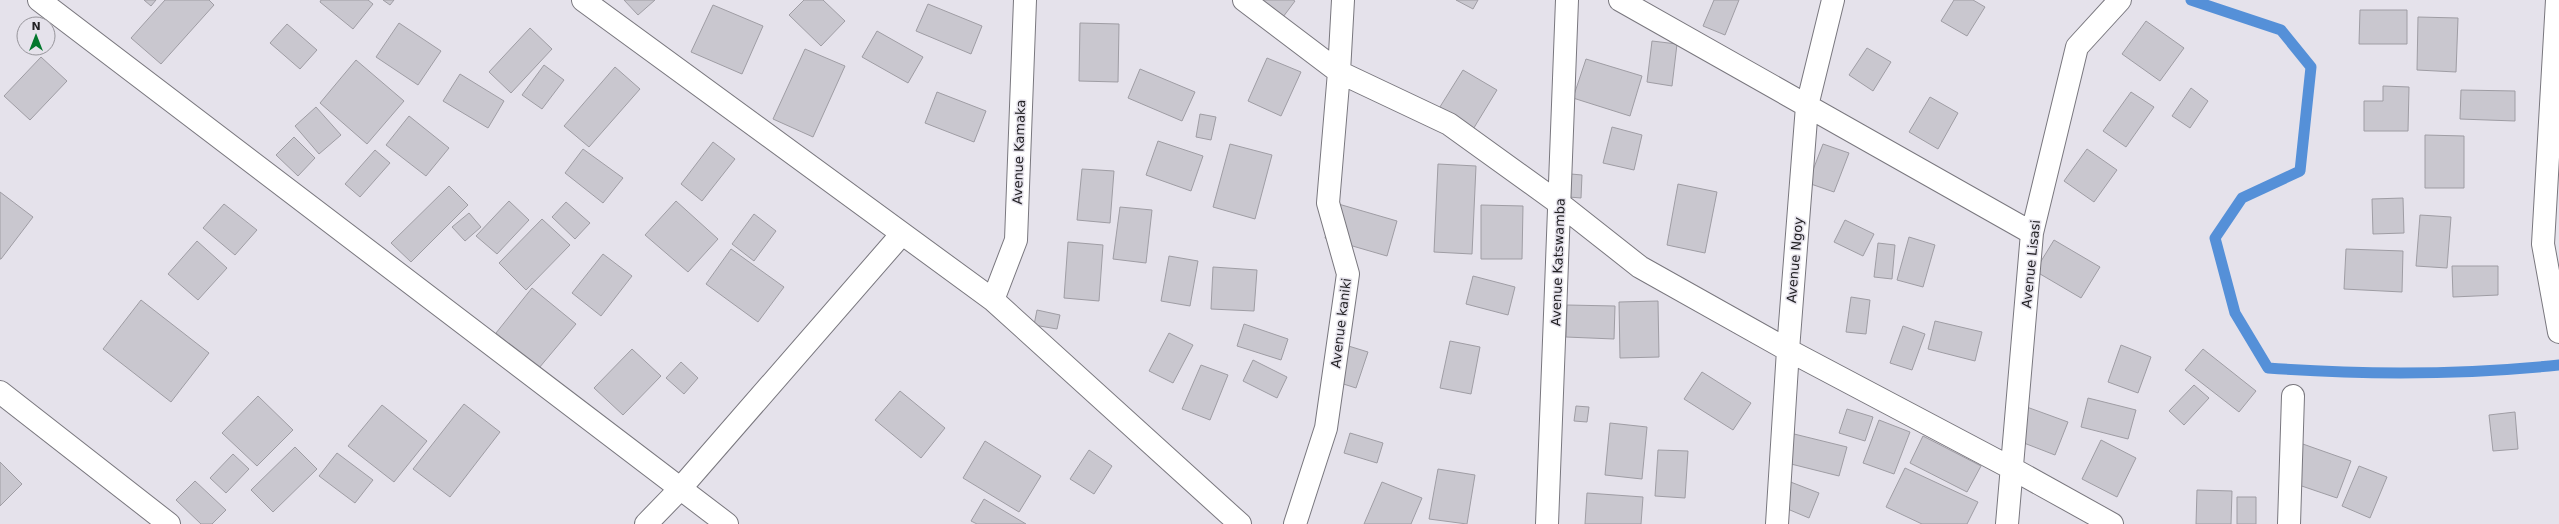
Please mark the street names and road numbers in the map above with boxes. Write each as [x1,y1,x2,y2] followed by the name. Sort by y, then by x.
[1010,99,1028,205] street label: Avenue Kamaka
[1548,198,1568,326] street label: Avenue Katswamba
[1784,216,1806,304] street label: Avenue Ngoy
[2019,219,2043,309] street label: Avenue Lisasi
[1328,277,1354,369] street label: Avenue kaniki

